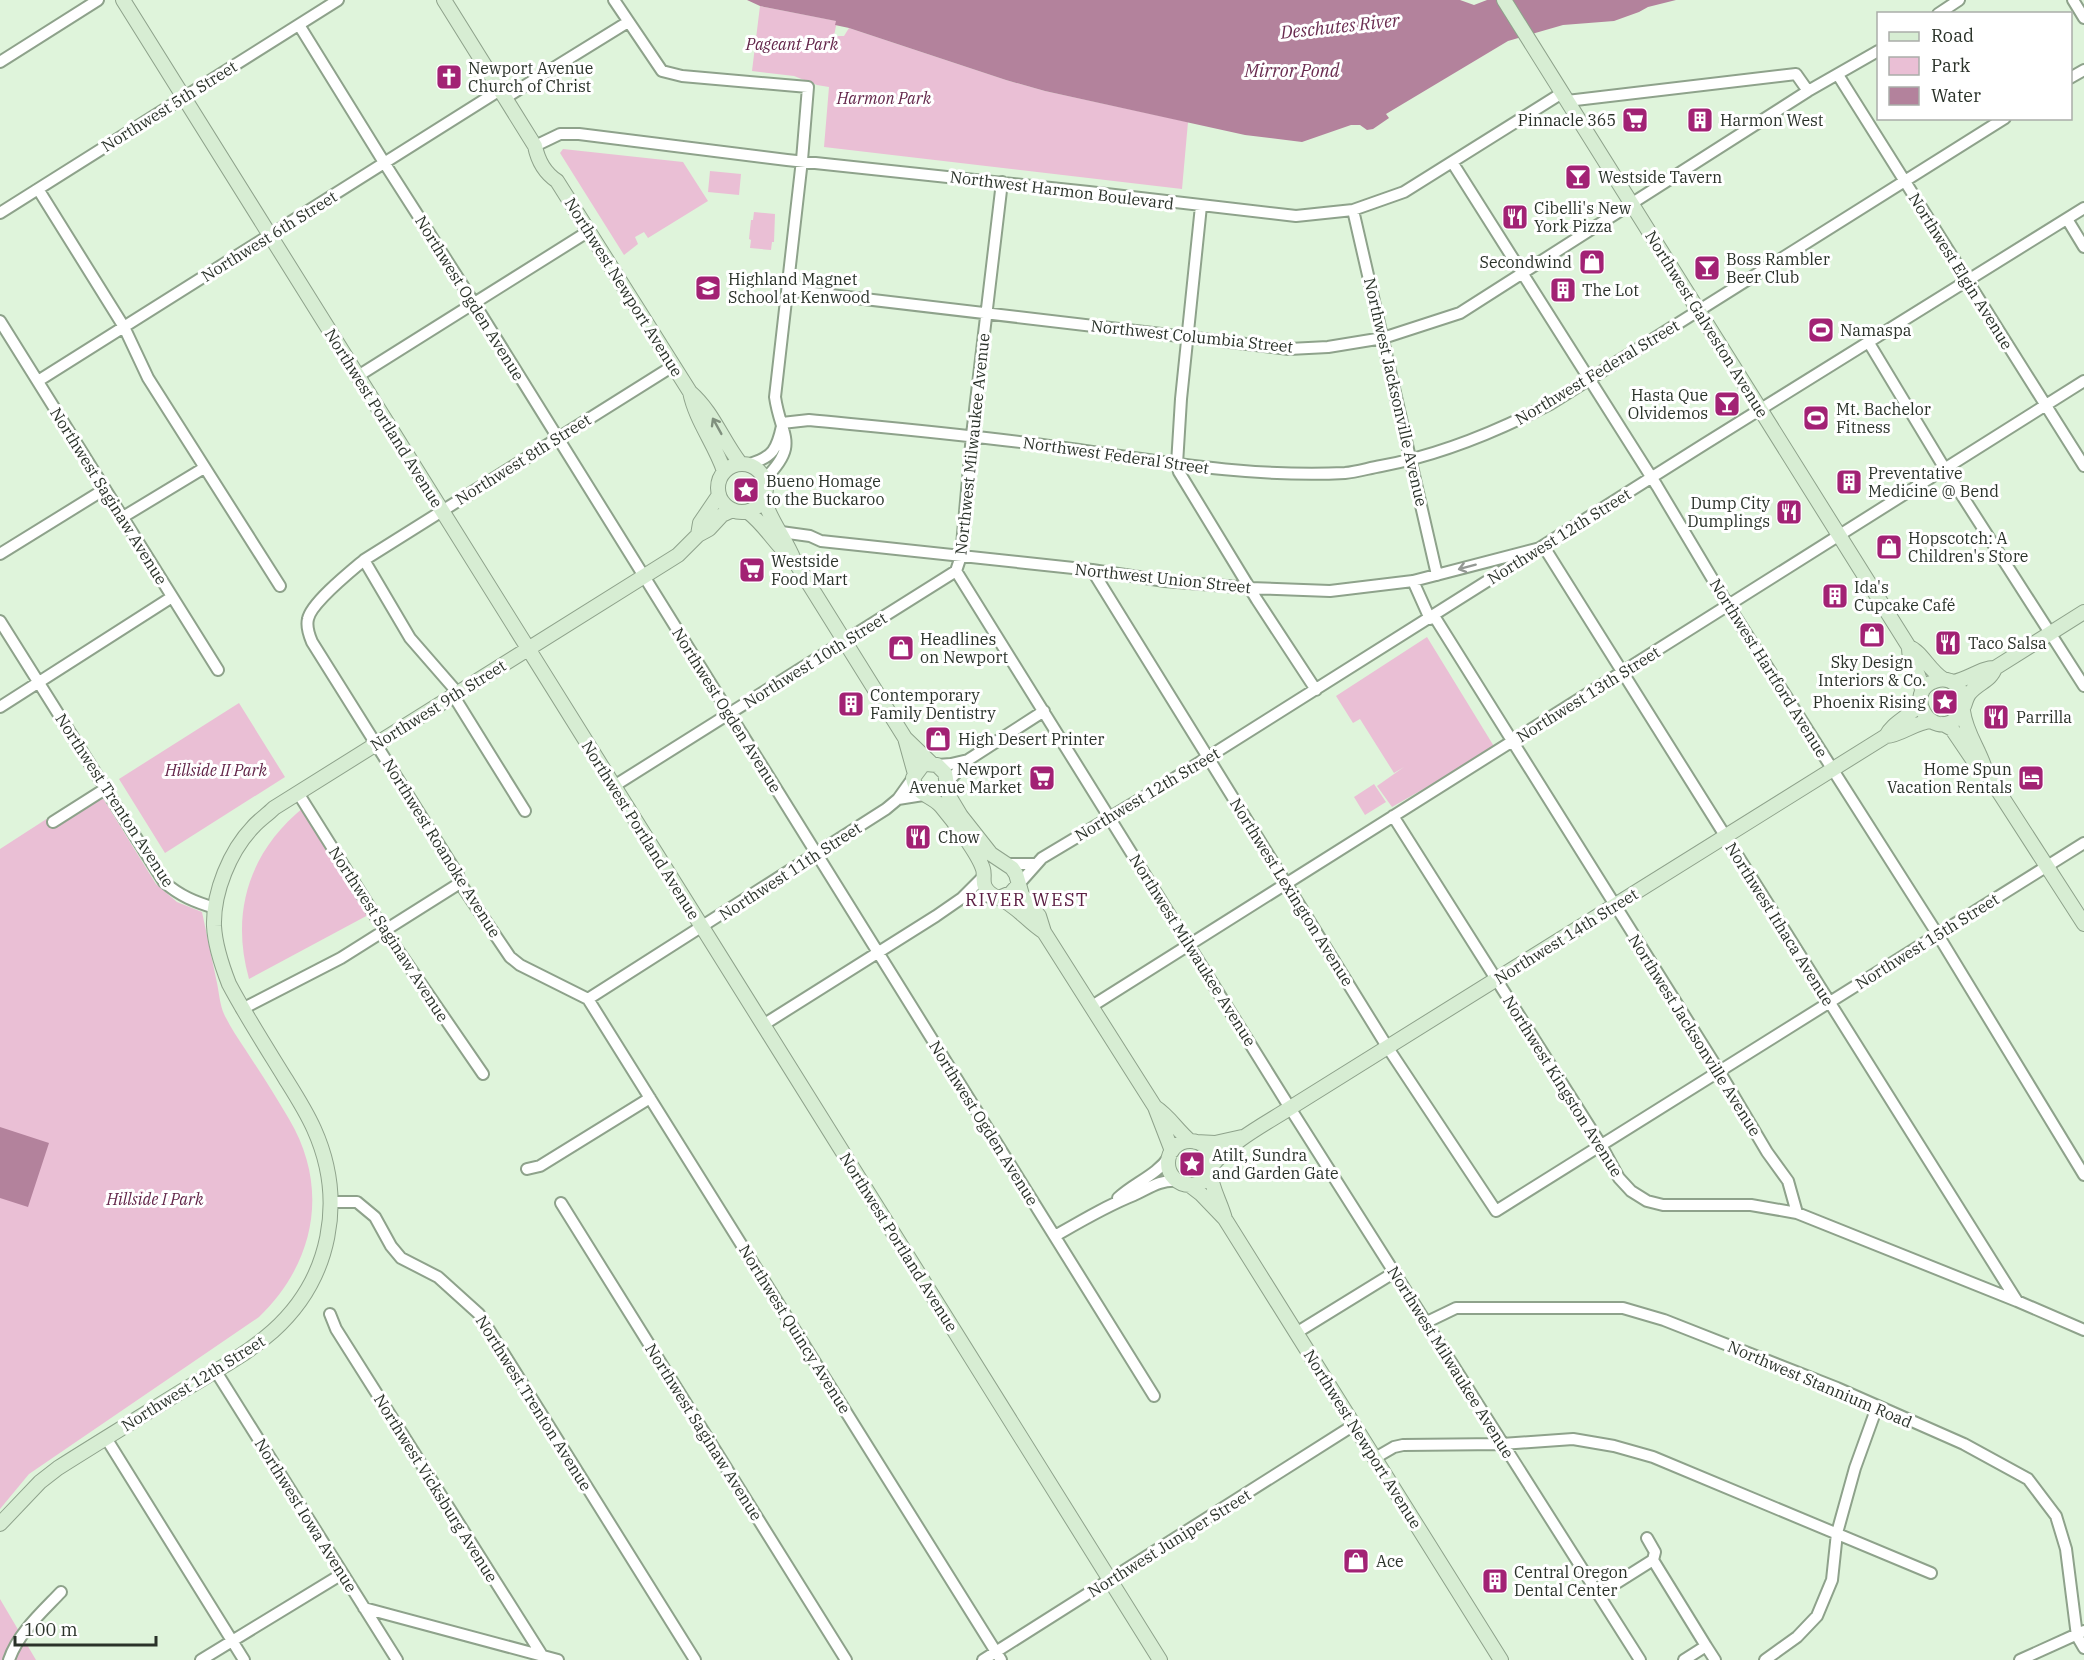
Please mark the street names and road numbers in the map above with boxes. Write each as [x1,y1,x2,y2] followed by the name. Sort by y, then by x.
[98,56,241,156] street label: Northwest 5th Street
[949,166,1175,214] street label: Northwest Harmon Boulevard
[198,186,341,286] street label: Northwest 6th Street
[1905,189,2017,353] street label: Northwest Elgin Avenue
[561,194,687,380] street label: Northwest Newport Avenue
[411,212,529,384] street label: Northwest Ogden Avenue
[1641,227,1773,421] street label: Northwest Galveston Avenue
[1360,276,1432,508] street label: Northwest Jacksonville Avenue
[1090,315,1294,357] street label: Northwest Columbia Street
[1511,315,1683,429] street label: Northwest Federal Street
[321,325,447,511] street label: Northwest Portland Avenue
[950,332,994,556] street label: Northwest Milwaukee Avenue
[46,404,172,588] street label: Northwest Saginaw Avenue
[452,409,595,509] street label: Northwest 8th Street
[1022,432,1211,478] street label: Northwest Federal Street
[1483,483,1635,588] street label: Northwest 12th Street
[1074,559,1252,597] street label: Northwest Union Street
[1706,575,1832,761] street label: Northwest Hartford Avenue
[739,607,891,712] street label: Northwest 10th Street
[668,624,786,796] street label: Northwest Ogden Avenue
[1512,641,1664,746] street label: Northwest 13th Street
[367,655,510,755] street label: Northwest 9th Street
[51,709,179,891] street label: Northwest Trenton Avenue
[578,737,704,923] street label: Northwest Portland Avenue
[1071,743,1223,845] street label: Northwest 12th Street
[379,755,505,941] street label: Northwest Roanoke Avenue
[1226,794,1358,990] street label: Northwest Lexington Avenue
[715,817,865,924] street label: Northwest 11th Street
[1721,839,1839,1009] street label: Northwest Ithaca Avenue
[325,843,453,1025] street label: Northwest Saginaw Avenue
[1125,850,1261,1050] street label: Northwest Milwaukee Avenue
[1490,883,1642,988] street label: Northwest 14th Street
[1851,888,2003,993] street label: Northwest 15th Street
[1624,930,1766,1140] street label: Northwest Jacksonville Avenue
[1499,992,1627,1180] street label: Northwest Kingston Avenue
[925,1037,1043,1209] street label: Northwest Ogden Avenue
[836,1149,962,1335] street label: Northwest Portland Avenue
[735,1241,855,1417] street label: Northwest Quincy Avenue
[1383,1262,1519,1462] street label: Northwest Milwaukee Avenue
[472,1312,596,1494] street label: Northwest Trenton Avenue
[117,1330,269,1435] street label: Northwest 12th Street
[1725,1336,1915,1432] street label: Northwest Stannium Road
[641,1340,767,1524] street label: Northwest Saginaw Avenue
[1300,1346,1426,1532] street label: Northwest Newport Avenue
[370,1390,502,1586] street label: Northwest Vicksburg Avenue
[250,1434,362,1596] street label: Northwest Iowa Avenue
[1084,1484,1255,1601] street label: Northwest Juniper Street

